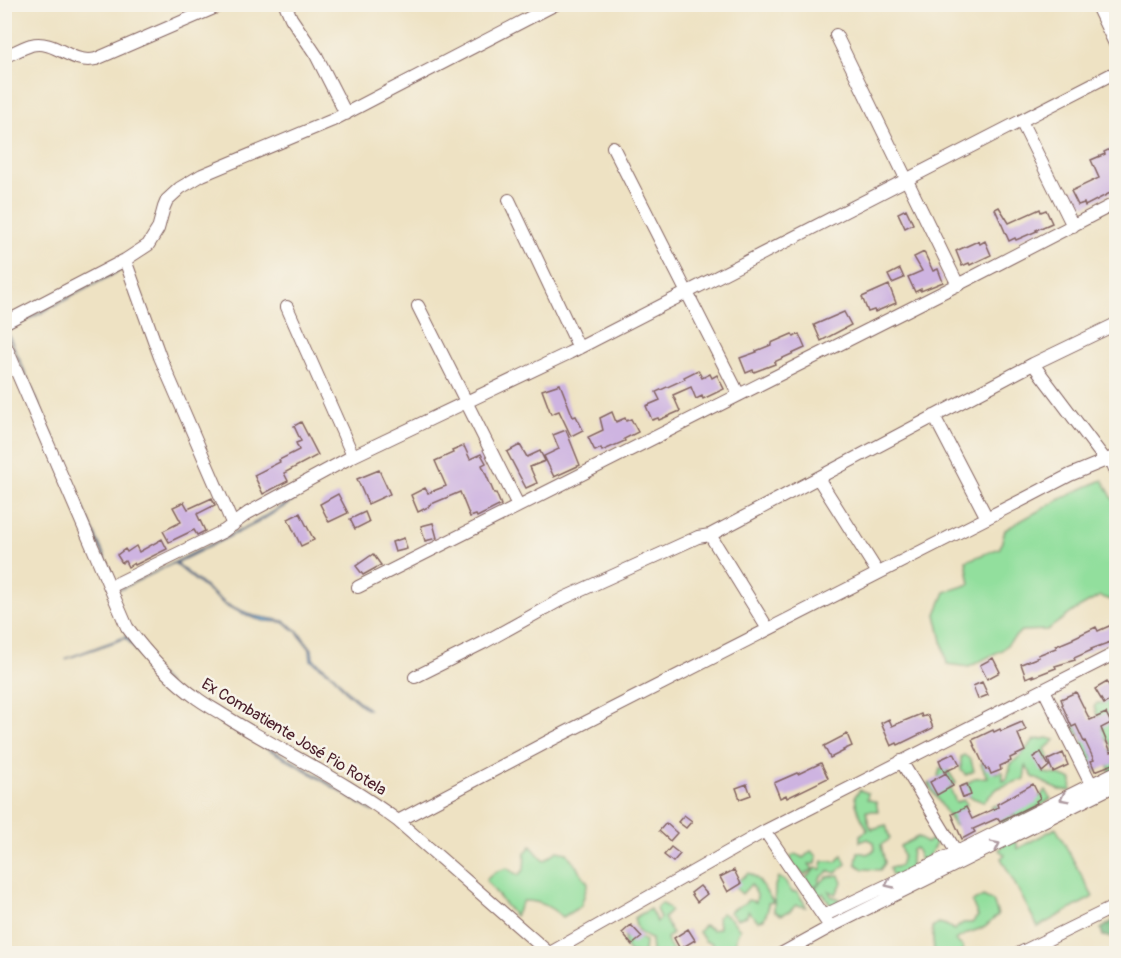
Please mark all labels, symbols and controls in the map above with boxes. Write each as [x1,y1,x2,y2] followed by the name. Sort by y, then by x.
[198,674,390,800] street label: Ex Combatiente José Pio Rotela
[1060,791,1071,802] one-way arrow
[989,841,1000,853] one-way arrow
[885,877,896,889] one-way arrow

